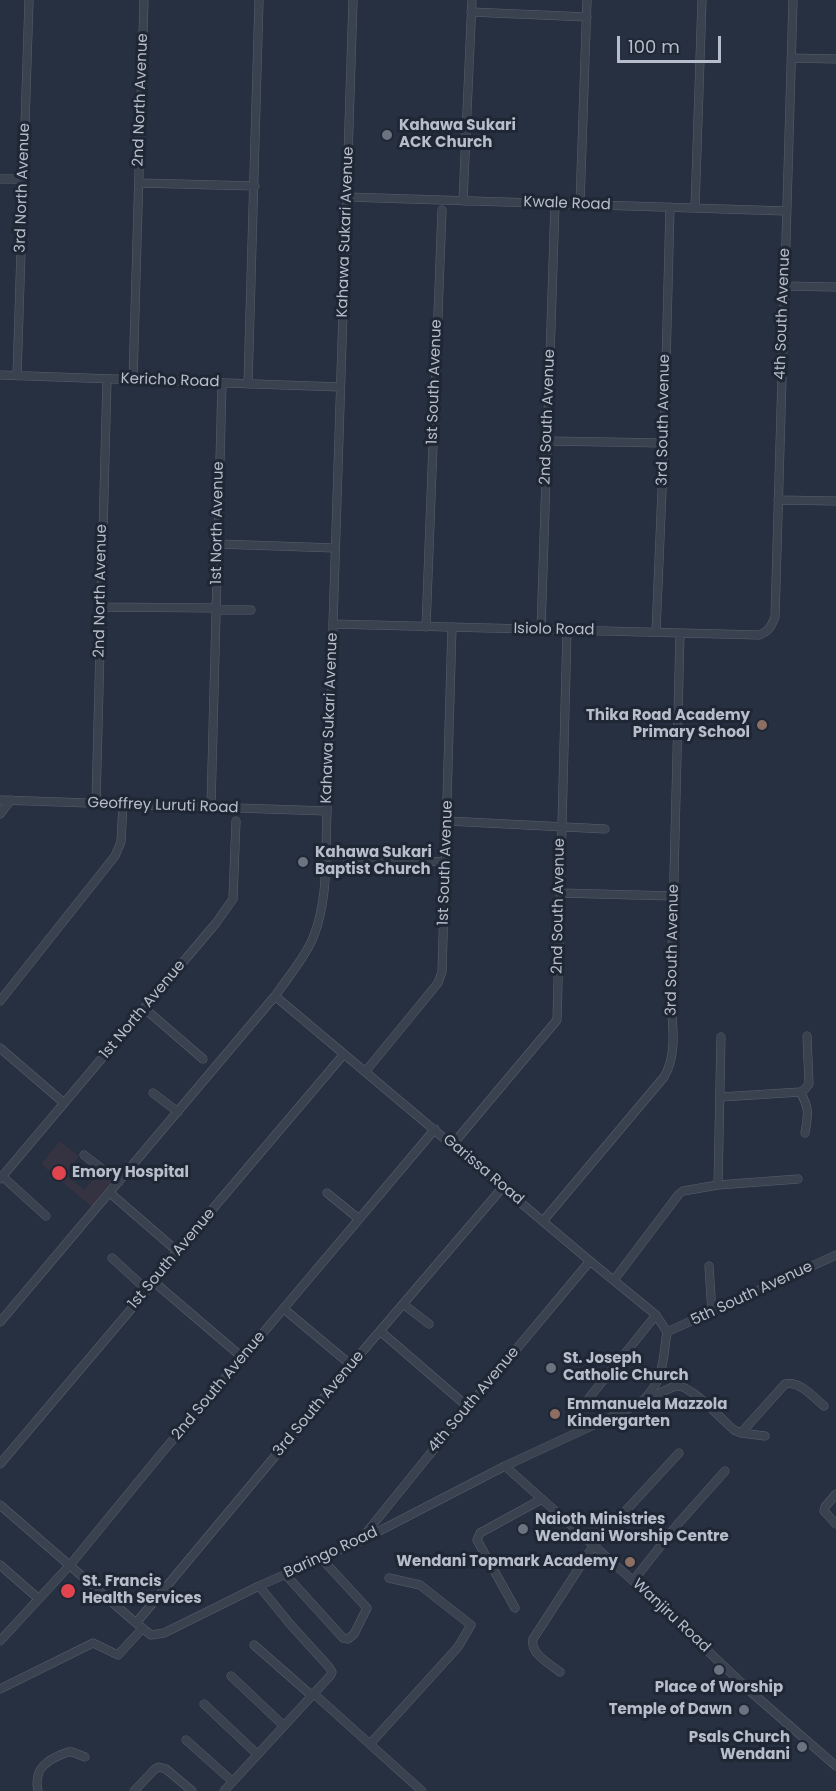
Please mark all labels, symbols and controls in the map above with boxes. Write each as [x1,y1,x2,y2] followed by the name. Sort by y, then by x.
[620,24,724,62] scale bar
[130,33,152,167] street label: 2nd North Avenue
[628,34,680,59] text: 100 m
[399,117,516,152] place label: Kahawa Sukari ACK Church
[12,123,34,253] street label: 3rd North Avenue
[380,128,394,142] marker: Kahawa Sukari ACK Church
[334,146,358,318] street label: Kahawa Sukari Avenue
[523,193,611,215] street label: Kwale Road
[772,248,794,380] street label: 4th South Avenue
[424,319,446,445] street label: 1st South Avenue
[537,349,559,485] street label: 2nd South Avenue
[654,354,674,486] street label: 3rd South Avenue
[120,370,220,392] street label: Kericho Road
[208,461,228,585] street label: 1st North Avenue
[91,524,111,658] street label: 2nd North Avenue
[513,620,595,640] street label: Isiolo Road
[318,632,342,804] street label: Kahawa Sukari Avenue
[586,707,750,742] place label: Thika Road Academy Primary School
[755,718,769,732] marker: Thika Road Academy Primary School
[87,794,239,818] street label: Geoffrey Luruti Road
[435,800,457,926] street label: 1st South Avenue
[549,838,569,974] street label: 2nd South Avenue
[315,844,432,879] place label: Kahawa Sukari Baptist Church
[296,855,310,869] marker: Kahawa Sukari Baptist Church
[663,884,683,1016] street label: 3rd South Avenue
[97,957,189,1063] street label: 1st North Avenue
[439,1131,527,1209] street label: Garissa Road
[50,1164,68,1182] marker: Emory Hospital
[72,1164,189,1182] place label: Emory Hospital
[125,1205,219,1313] street label: 1st South Avenue
[688,1258,816,1330] street label: 5th South Avenue
[168,1328,270,1444] street label: 2nd South Avenue
[425,1344,523,1456] street label: 4th South Avenue
[270,1348,368,1460] street label: 3rd South Avenue
[563,1350,689,1385] place label: St. Joseph Catholic Church
[544,1361,558,1375] marker: St. Joseph Catholic Church
[567,1396,727,1431] place label: Emmanuela Mazzola Kindergarten
[548,1407,562,1421] marker: Emmanuela Mazzola Kindergarten
[535,1511,729,1546] place label: Naioth Ministries Wendani Worship Centre
[516,1522,530,1536] marker: Naioth Ministries Wendani Worship Centre
[281,1524,381,1582] street label: Baringo Road
[396,1553,618,1571] place label: Wendani Topmark Academy
[623,1555,637,1569] marker: Wendani Topmark Academy
[82,1573,202,1608] place label: St. Francis Health Services
[628,1575,714,1657] street label: Wanjiru Road
[59,1582,77,1600] marker: St. Francis Health Services
[712,1663,726,1677] marker: Place of Worship
[655,1679,783,1697] place label: Place of Worship
[609,1701,732,1719] place label: Temple of Dawn
[737,1703,751,1717] marker: Temple of Dawn
[689,1729,790,1764] place label: Psals Church Wendani
[795,1740,809,1754] marker: Psals Church Wendani

